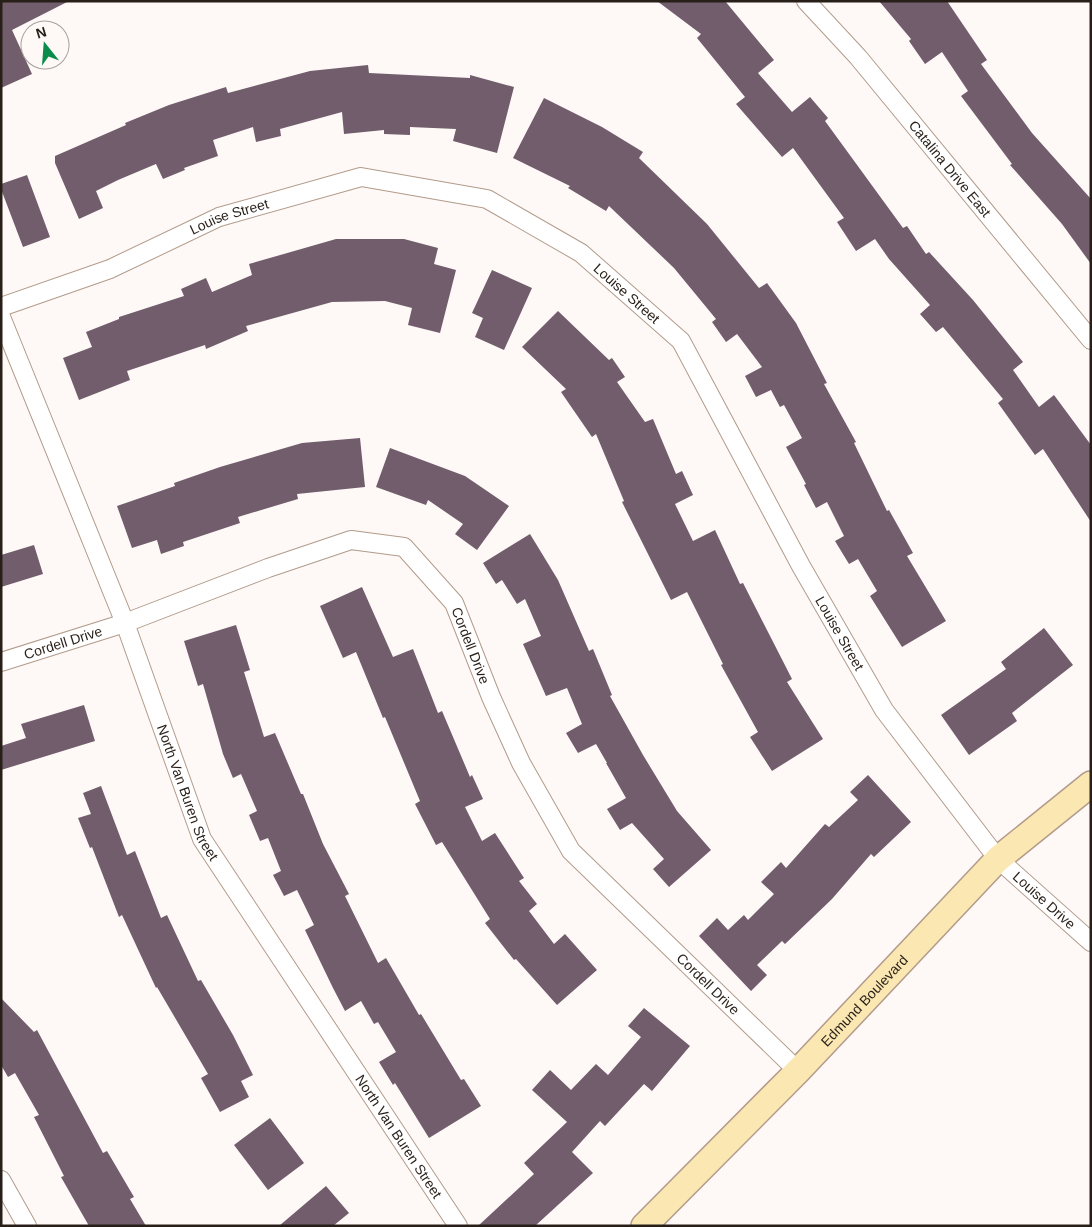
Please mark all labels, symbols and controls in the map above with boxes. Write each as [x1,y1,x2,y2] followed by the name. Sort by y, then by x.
[20,20,70,70] north arrow
[34,23,48,42] text: N
[906,117,994,220] street label: Catalina Drive East
[187,195,270,238] street label: Louise Street
[590,260,663,327] street label: Louise Street
[812,594,867,673] street label: Louise Street
[448,605,493,686] street label: Cordell Drive
[22,623,104,662] street label: Cordell Drive
[154,723,222,863] street label: North Van Buren Street
[1010,868,1079,932] street label: Louise Drive
[673,950,743,1018] street label: Cordell Drive
[817,952,911,1050] street label: Edmund Boulevard
[352,1072,445,1201] street label: North Van Buren Street

